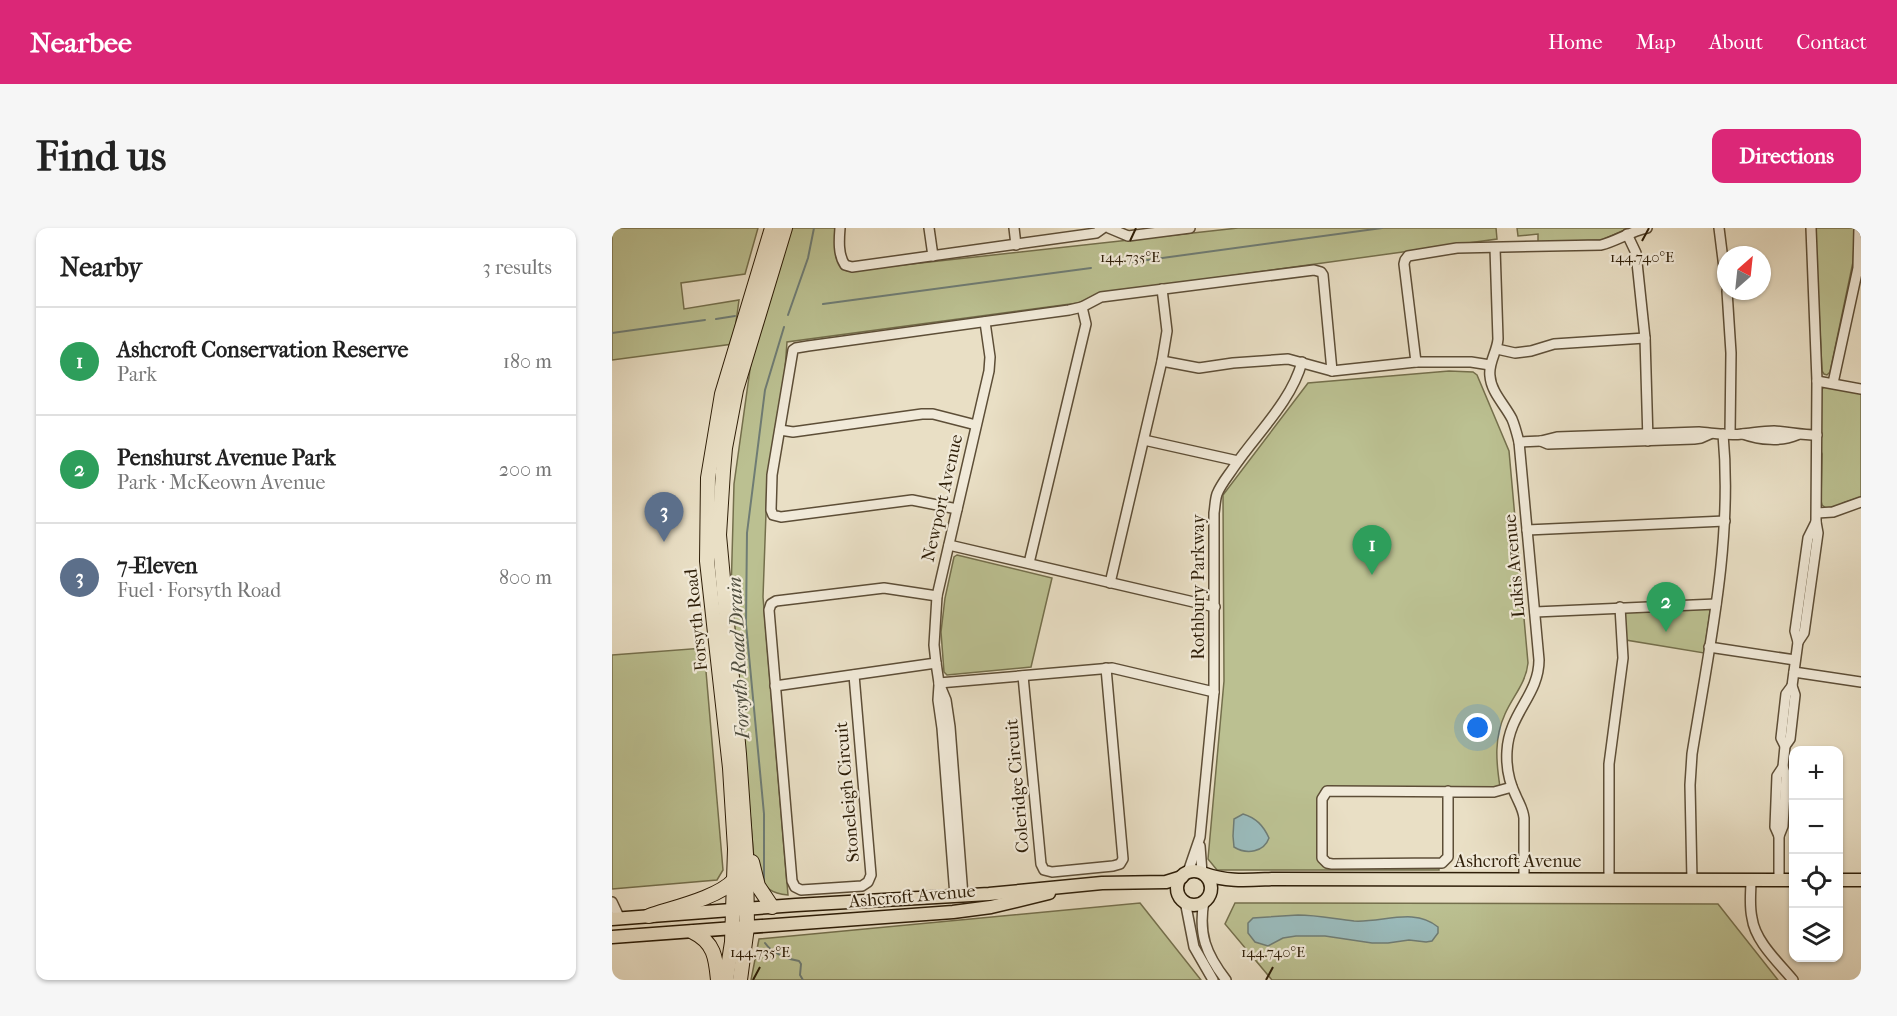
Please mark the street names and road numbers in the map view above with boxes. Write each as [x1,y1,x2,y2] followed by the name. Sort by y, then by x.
[918,432,967,564] street label: Newport Avenue
[1188,513,1209,660] street label: Rothbury Parkway
[1499,513,1529,619] street label: Lukis Avenue
[681,568,712,672] street label: Forsyth Road
[1001,717,1034,854] street label: Coleridge Circuit
[831,720,864,863] street label: Stoneleigh Circuit
[1453,851,1582,872] street label: Ashcroft Avenue
[847,880,976,913] street label: Ashcroft Avenue

